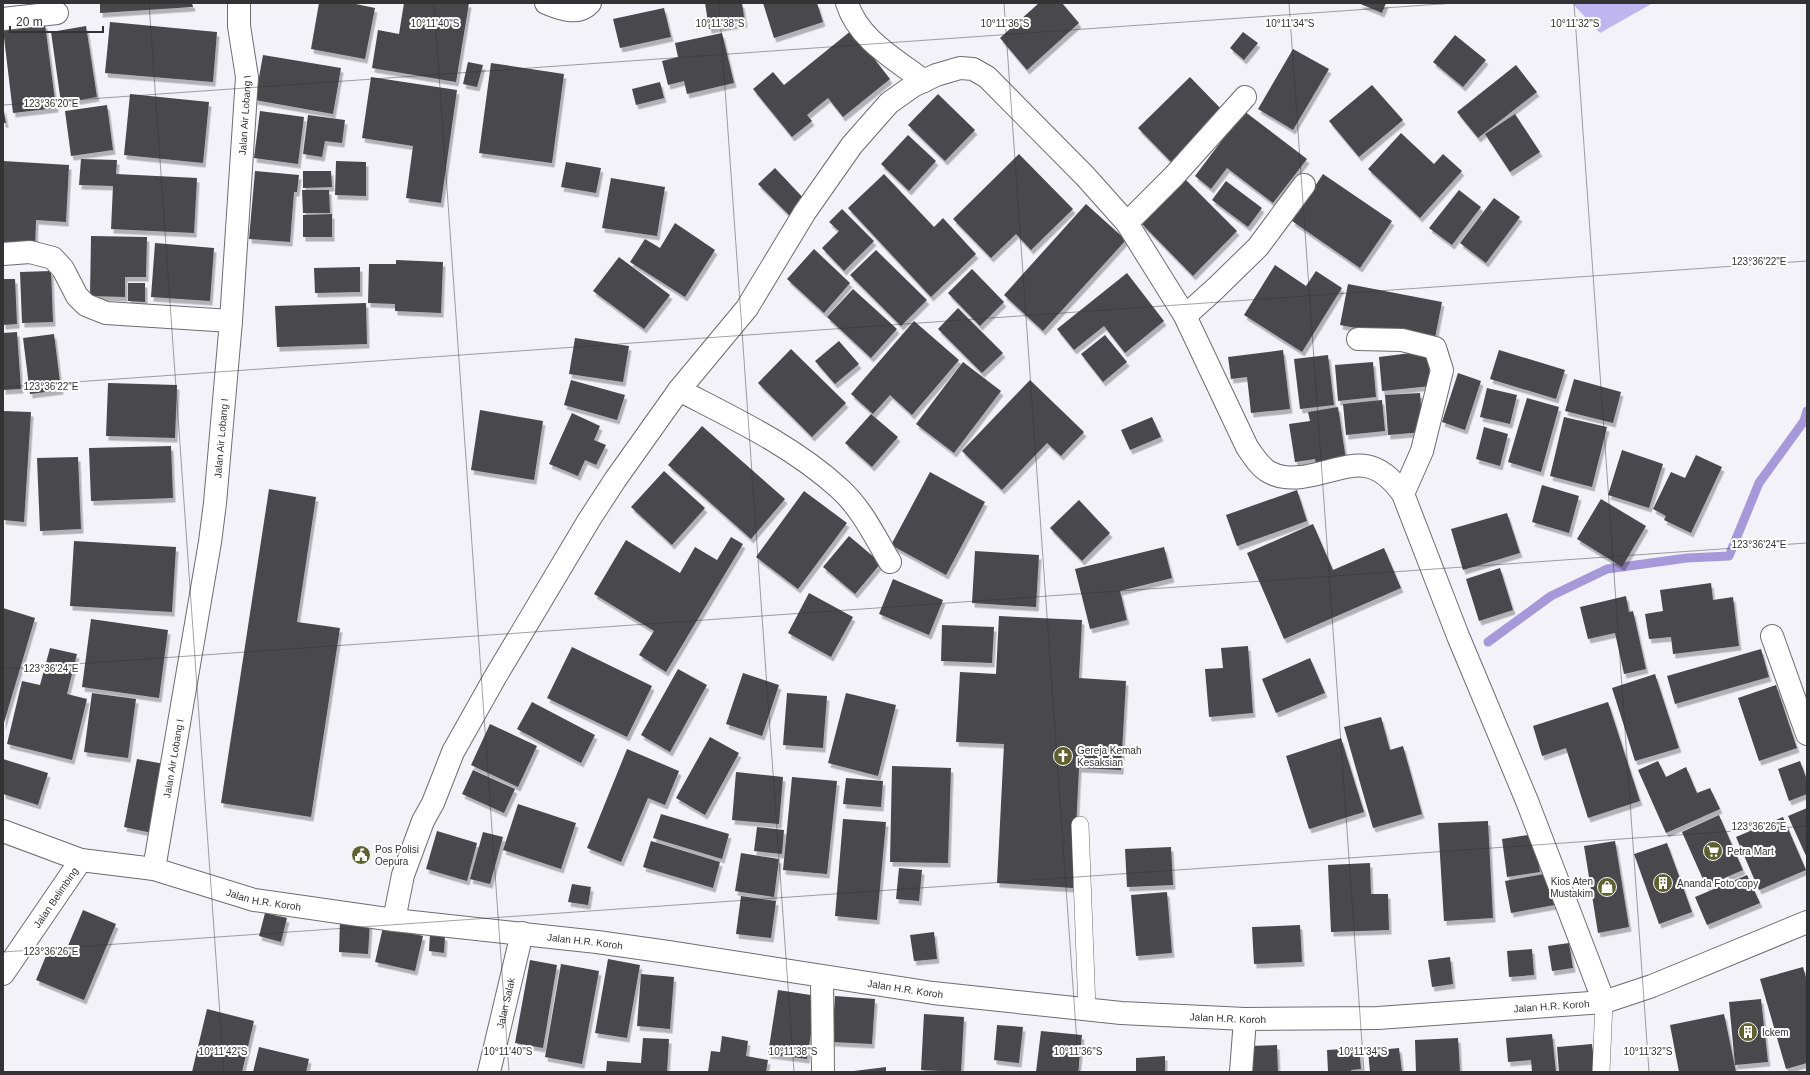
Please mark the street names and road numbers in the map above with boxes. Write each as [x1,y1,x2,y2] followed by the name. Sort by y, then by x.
[237,74,253,156] street label: Jalan Air Lobang I
[212,398,230,479] street label: Jalan Air Lobang I
[161,718,186,799] street label: Jalan Air Lobang I
[31,865,80,930] street label: Jalan Belimbing
[225,887,302,913] street label: Jalan H.R. Koroh
[546,932,623,952] street label: Jalan H.R. Koroh
[495,976,517,1029] street label: Jalan Salak
[867,978,944,1000] street label: Jalan H.R. Koroh
[1513,998,1590,1014] street label: Jalan H.R. Koroh
[1190,1011,1266,1025] street label: Jalan H.R. Koroh

